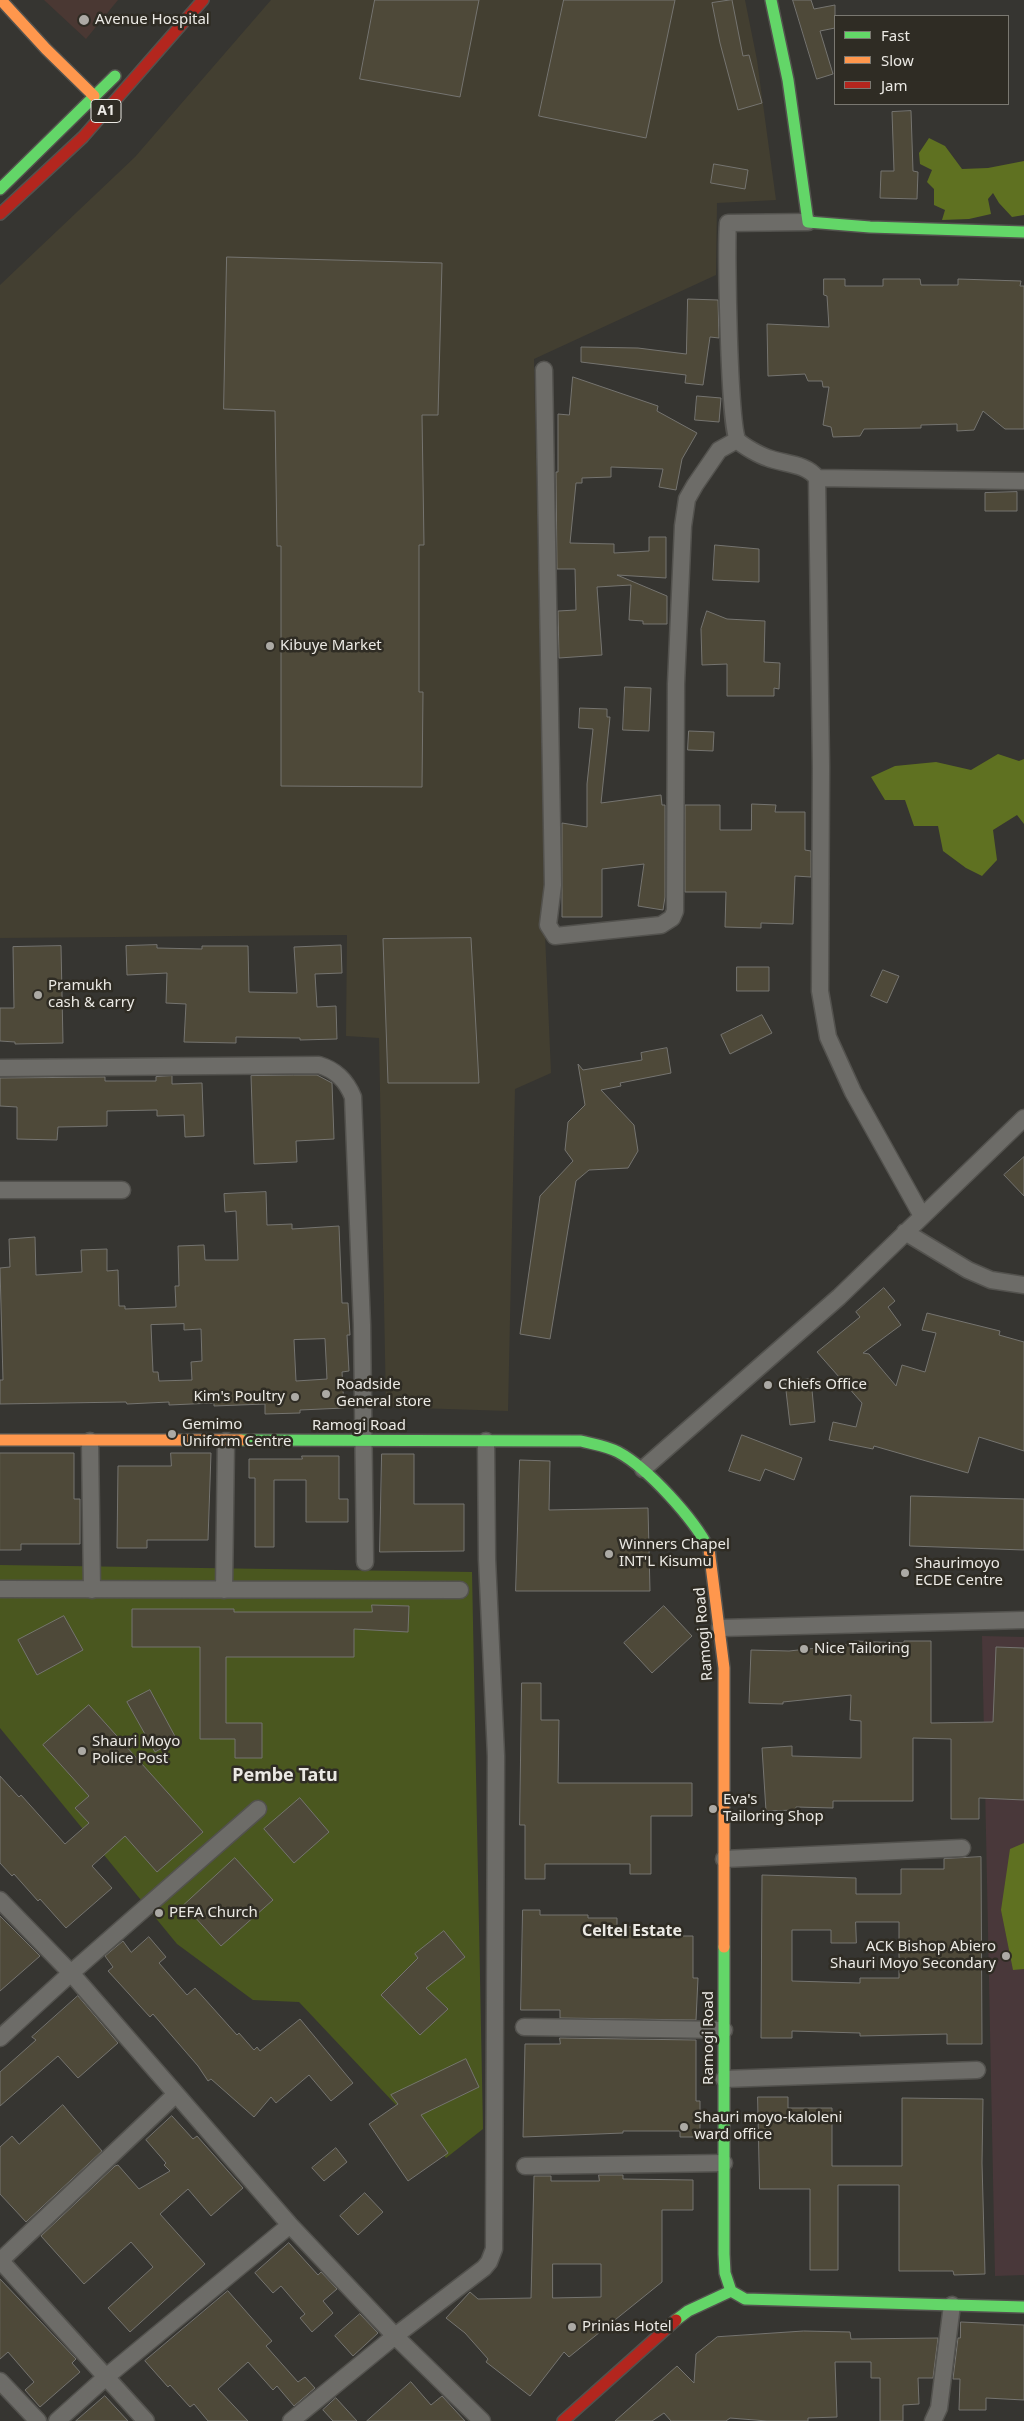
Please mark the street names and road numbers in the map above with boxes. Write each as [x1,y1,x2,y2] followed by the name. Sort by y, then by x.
[91,100,121,122] road number: A1
[312,1417,406,1435] street label: Ramogi Road
[691,1586,717,1682] street label: Ramogi Road
[700,1991,718,2085] street label: Ramogi Road

